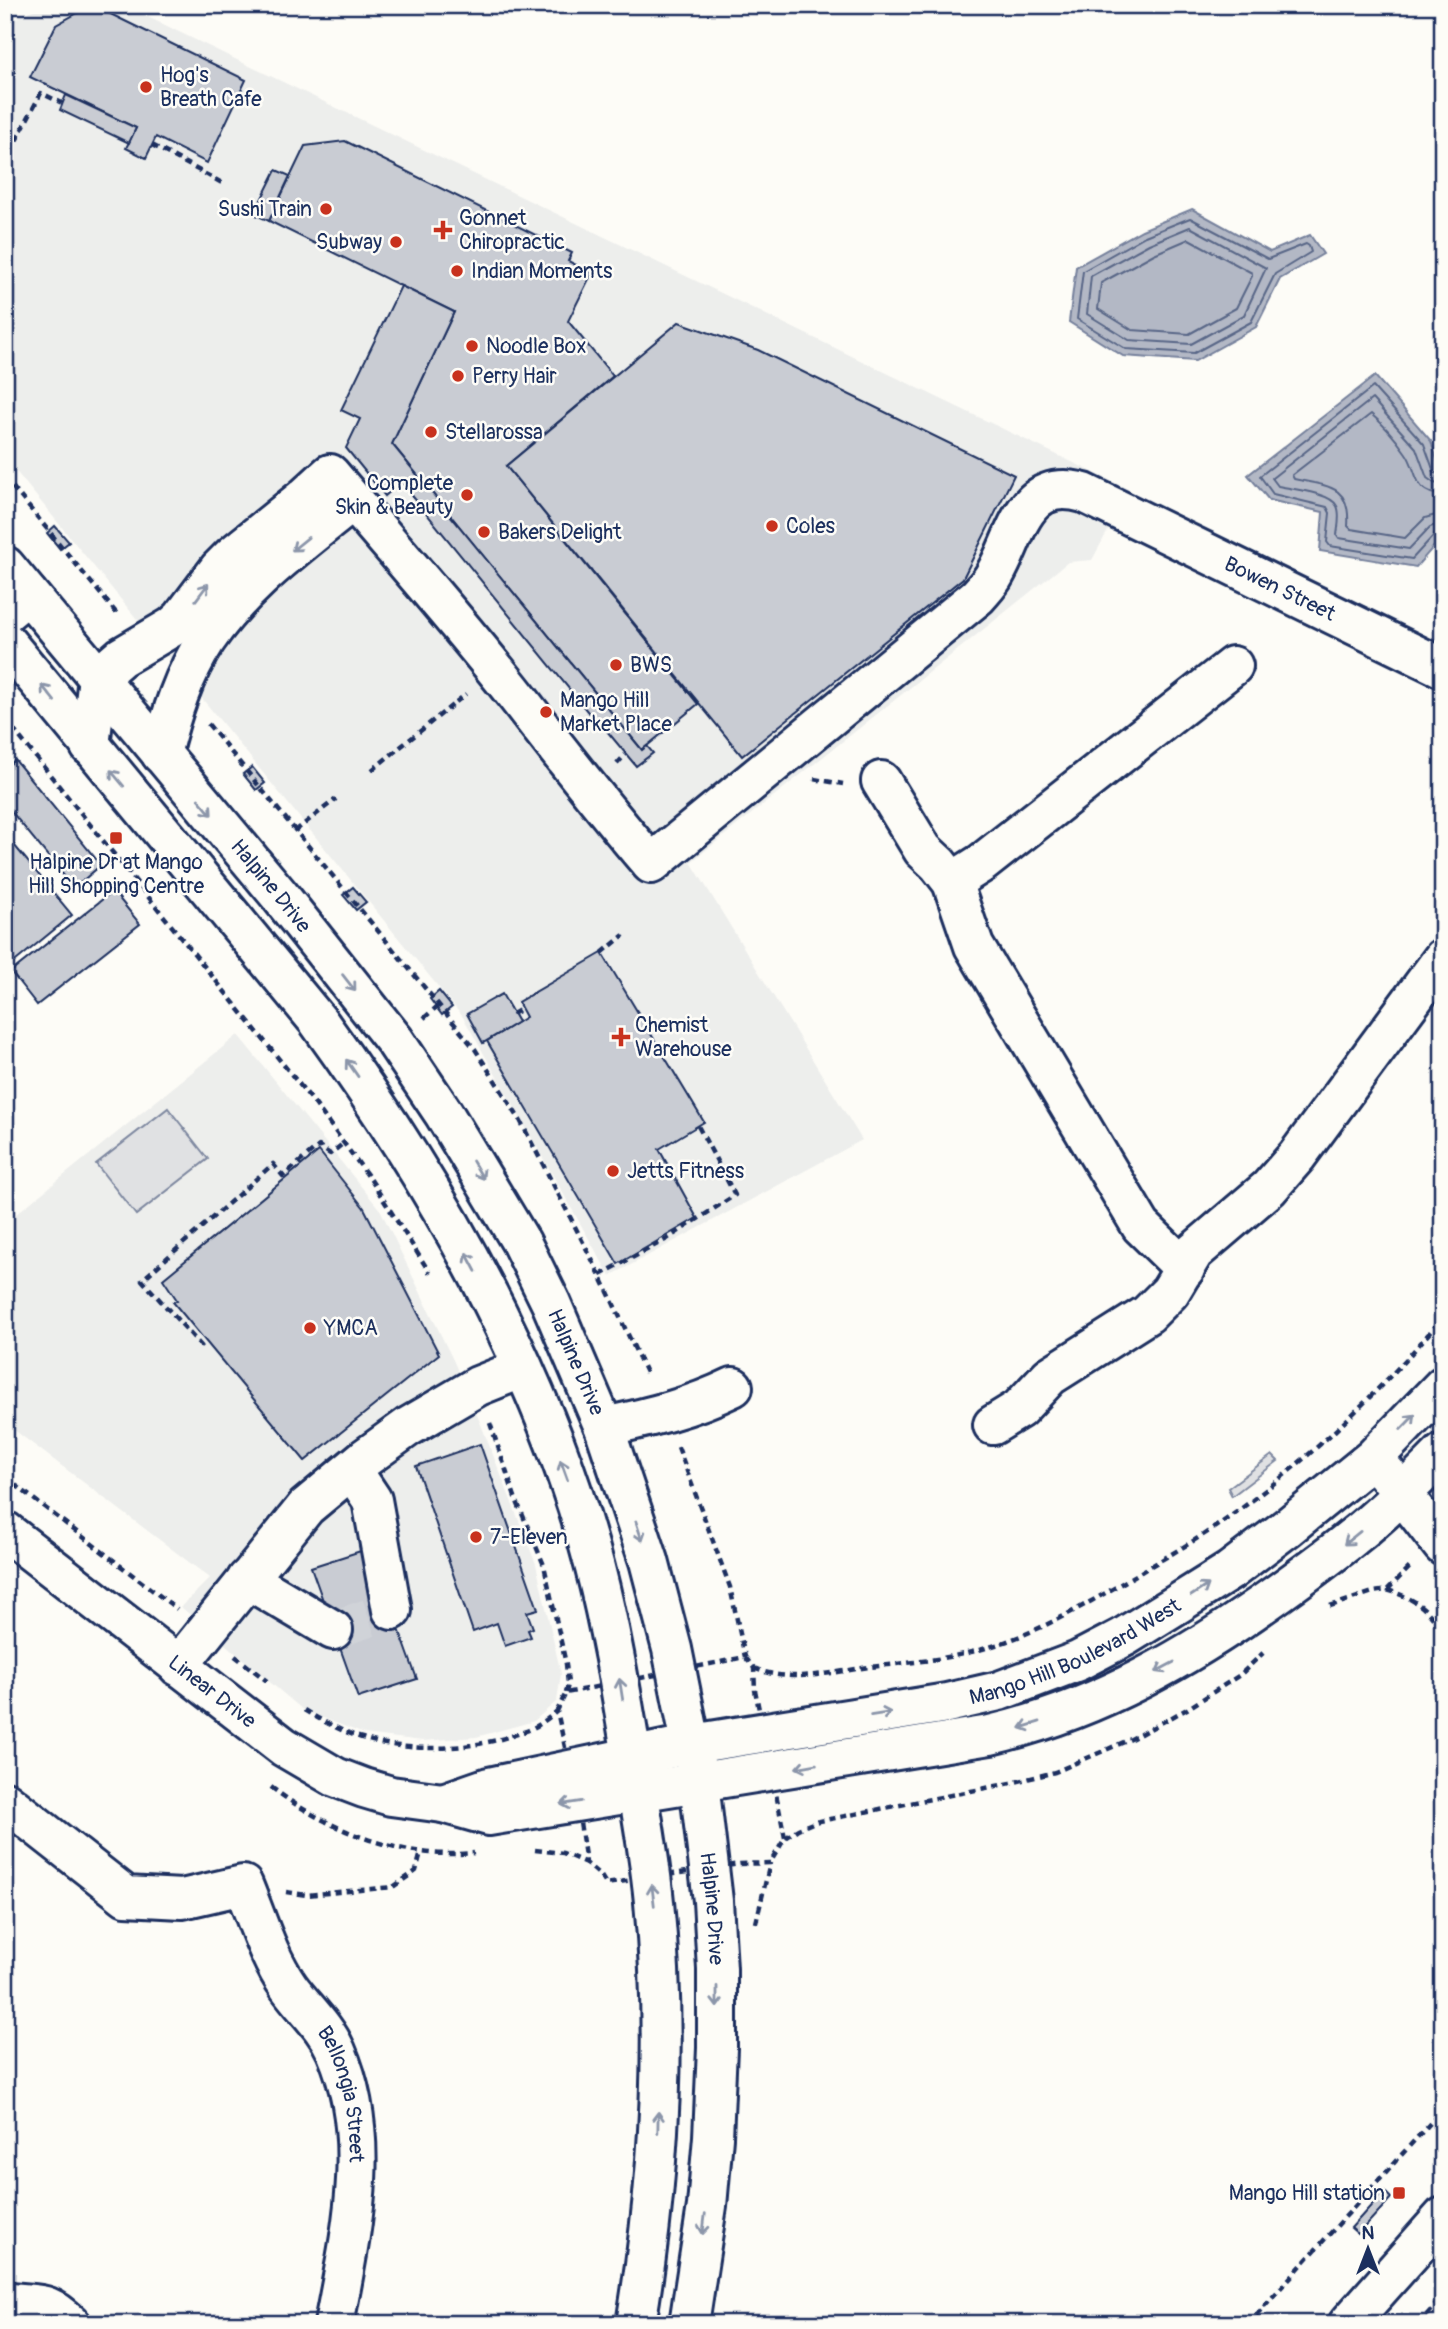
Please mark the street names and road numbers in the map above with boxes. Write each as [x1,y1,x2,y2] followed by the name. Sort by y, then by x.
[1220,550,1341,627] street label: Bowen Street
[225,833,318,939] street label: Halpine Drive
[542,1305,611,1420] street label: Halpine Drive
[967,1592,1186,1711] street label: Mango Hill Boulevard West
[163,1649,262,1734] street label: Linear Drive
[694,1851,730,1966] street label: Halpine Drive
[311,2020,370,2163] street label: Bellongia Street

